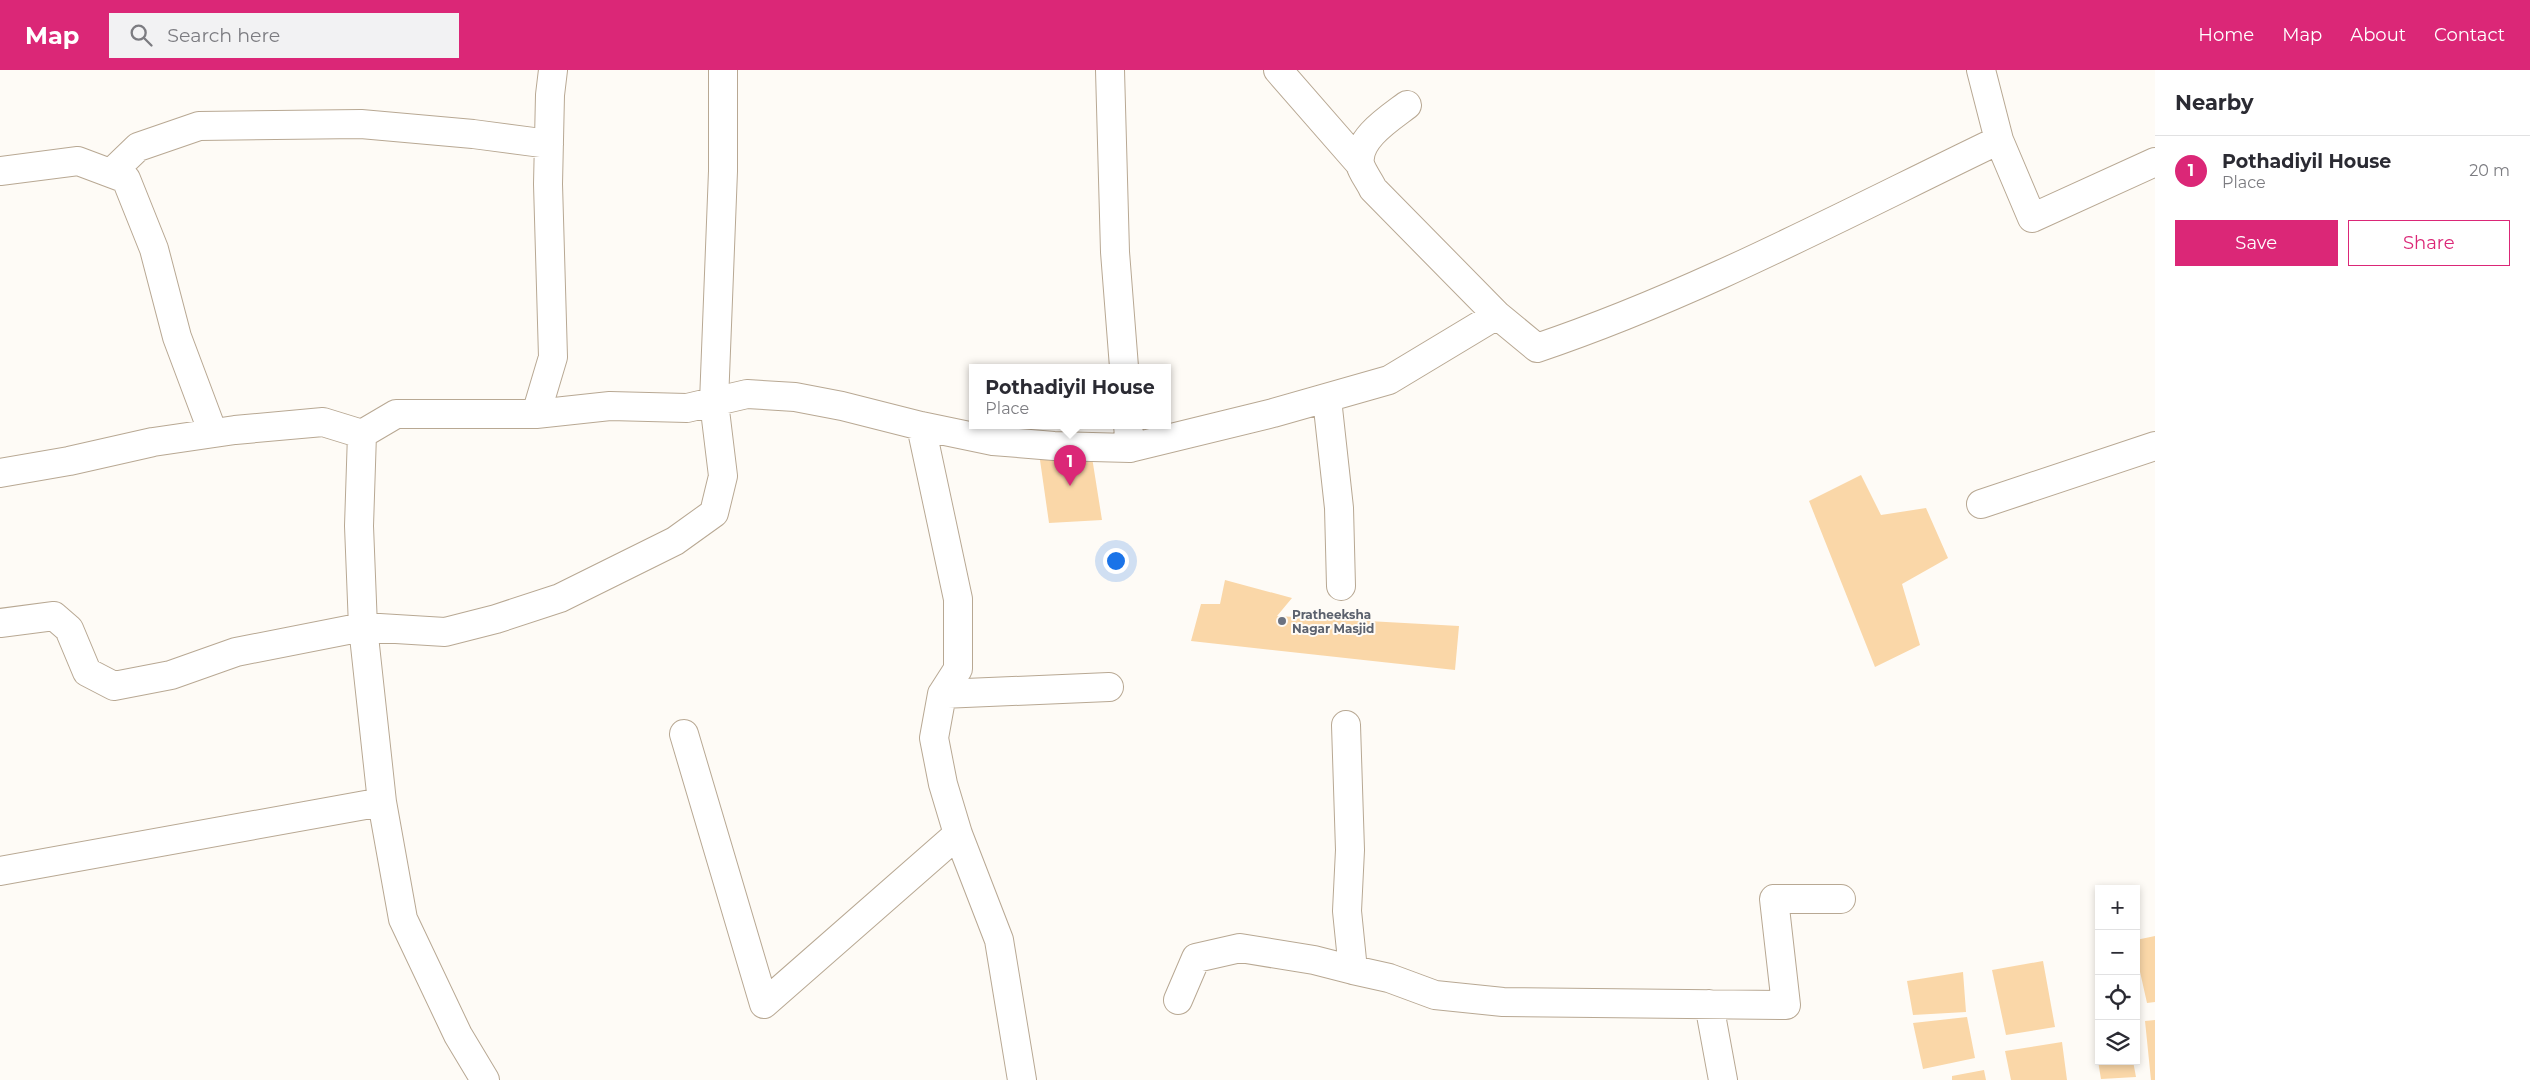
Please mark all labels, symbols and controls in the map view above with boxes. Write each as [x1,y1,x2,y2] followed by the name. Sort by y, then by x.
[109,13,459,58] search box
[25,21,79,50] text: Map
[127,21,155,49] icon: search
[167,24,280,47] text: Search here
[2198,24,2254,46] text: Home
[2282,24,2322,46] text: Map
[2350,24,2406,46] text: About
[2434,24,2505,46] text: Contact
[2175,90,2254,115] text: Nearby
[2222,150,2391,173] text: Pothadiyil House
[2188,161,2194,180] text: 1
[2469,161,2510,180] text: 20 m
[2222,173,2266,192] text: Place
[2175,220,2338,266] button: Save
[2348,220,2510,266] button: Share
[969,364,1171,429] popup
[985,376,1155,399] text: Pothadiyil House
[985,399,1029,418] text: Place
[1054,445,1086,486] pin: 1
[1103,548,1129,574] your location
[1292,607,1374,636] place label: Pratheeksha Nagar Masjid
[1276,615,1288,627] marker: Pratheeksha Nagar Masjid
[2095,885,2140,1065] map controls
[2095,885,2140,930] button: +
[2095,930,2140,975] button: −
[2095,975,2140,1020] button: locate
[2095,1020,2140,1065] button: layers

